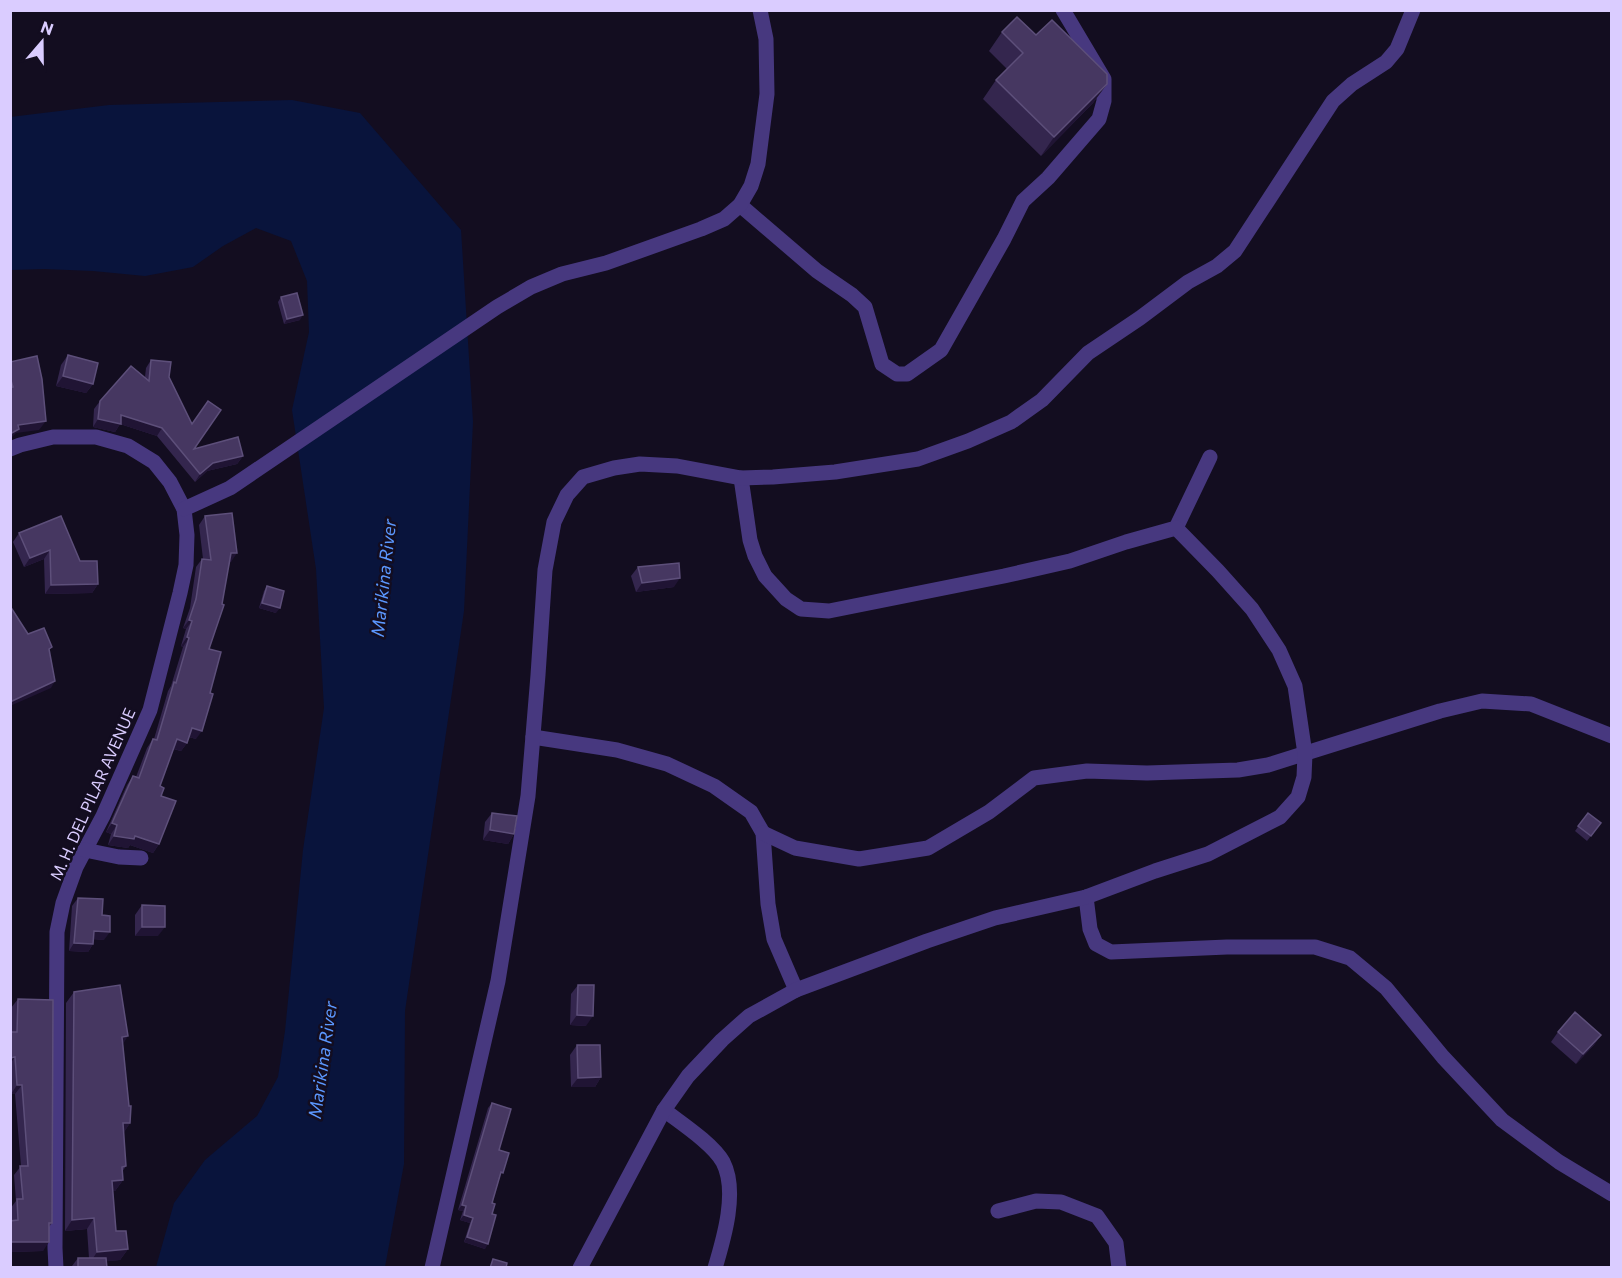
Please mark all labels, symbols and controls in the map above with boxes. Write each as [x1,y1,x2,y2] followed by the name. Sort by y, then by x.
[12,12,72,72] north arrow
[38,16,56,38] text: N
[366,517,400,638] water label: Marikina River
[45,705,139,883] street label: M. H. DEL PILAR AVENUE
[303,999,341,1120] water label: Marikina River

